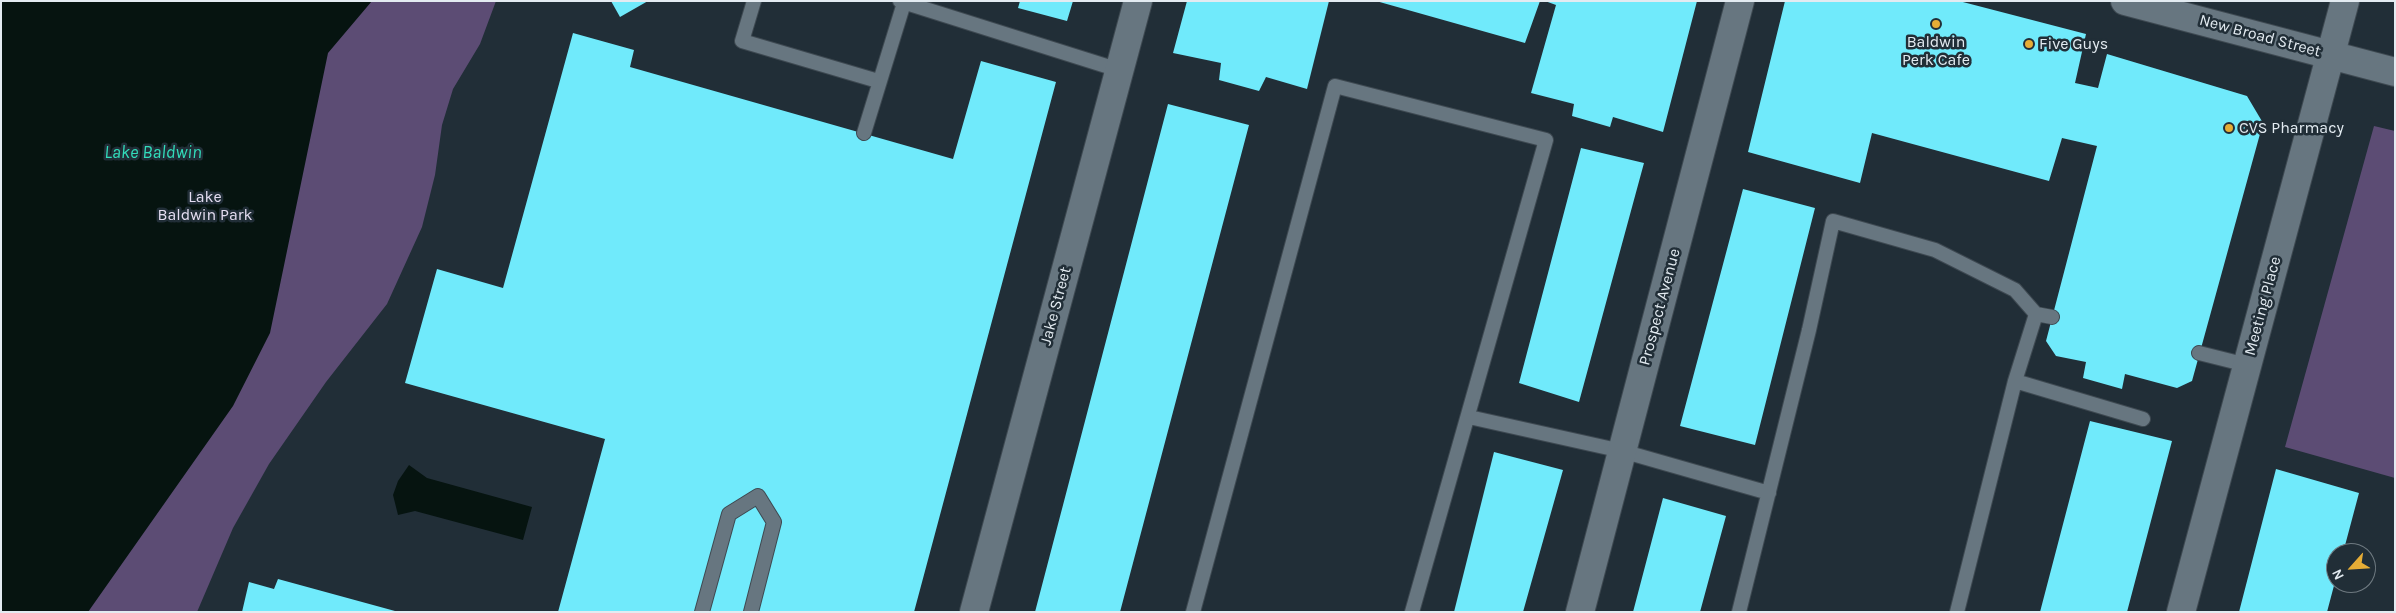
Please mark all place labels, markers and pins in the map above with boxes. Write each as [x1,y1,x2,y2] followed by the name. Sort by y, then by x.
[1930,18,1942,30] marker: Baldwin Perk Cafe
[1902,32,1970,70] place label: Baldwin Perk Cafe
[2039,34,2108,54] place label: Five Guys
[2023,38,2035,50] marker: Five Guys
[2239,118,2344,138] place label: CVS Pharmacy
[2223,122,2235,134] marker: CVS Pharmacy

